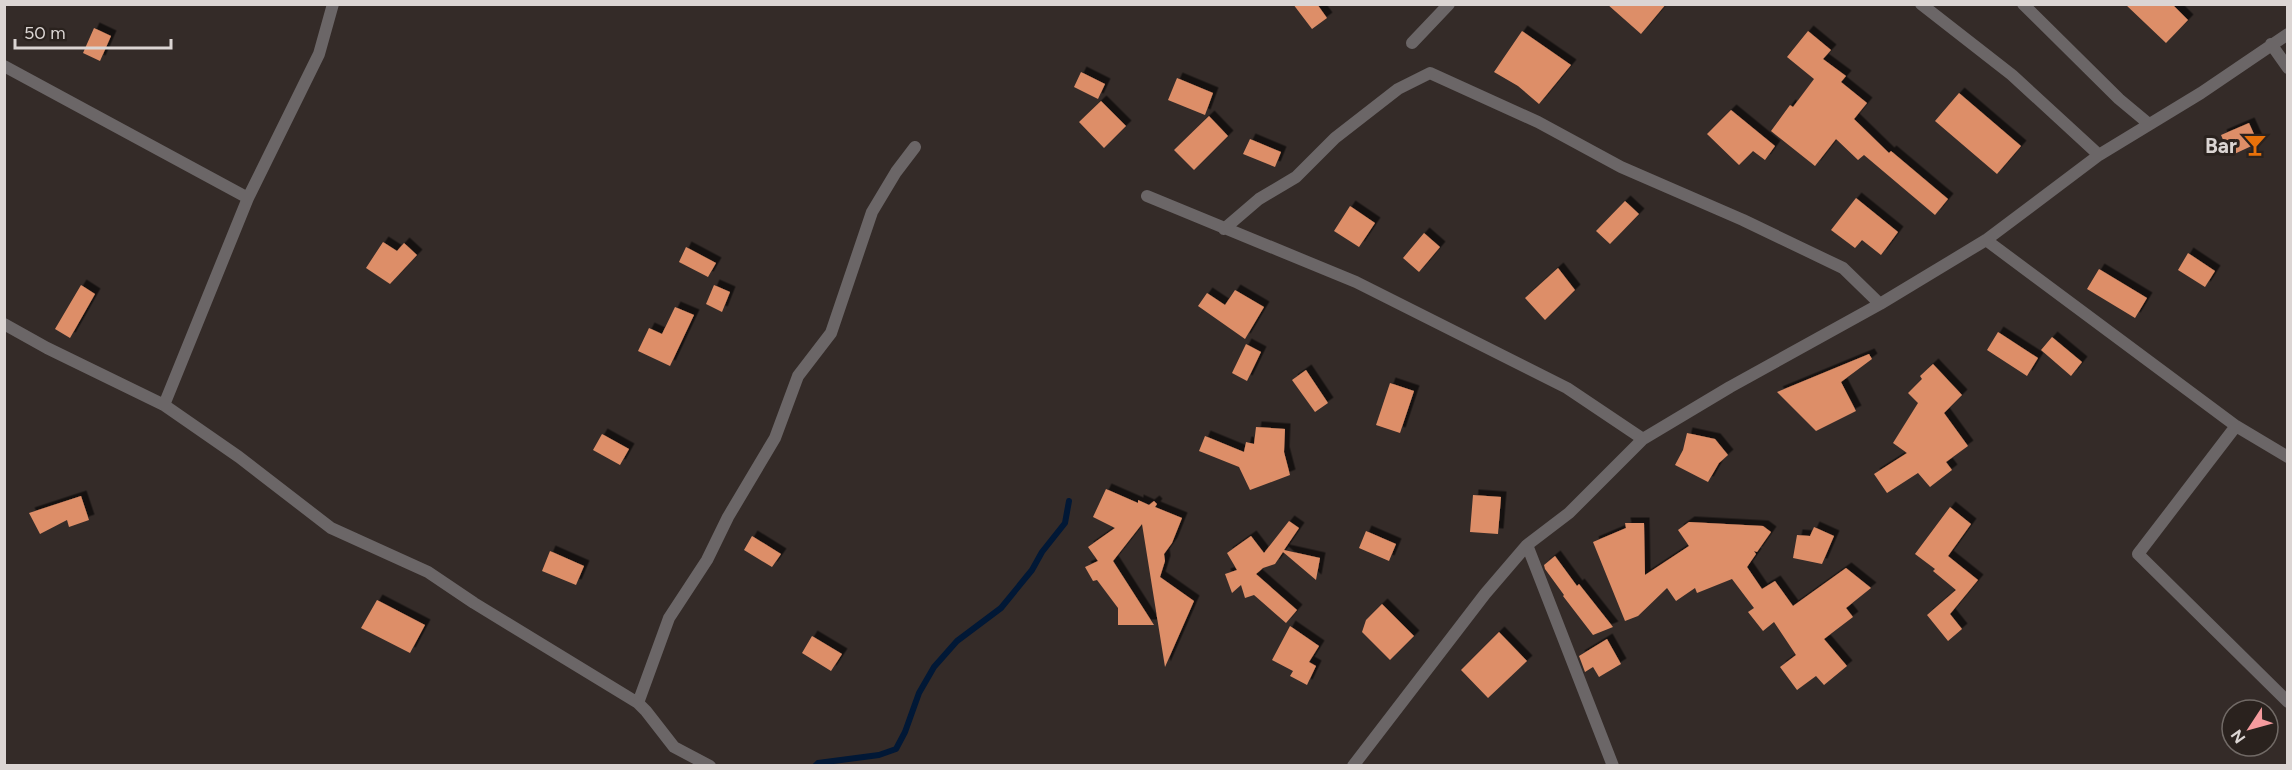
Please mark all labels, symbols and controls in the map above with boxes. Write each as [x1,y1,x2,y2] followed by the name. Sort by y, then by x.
[15,12,171,50] scale bar
[24,22,66,44] text: 50 m
[2242,132,2268,158] bar icon: Bar
[2205,133,2237,158] place label: Bar
[2220,698,2280,758] north arrow
[2227,726,2250,747] text: N

